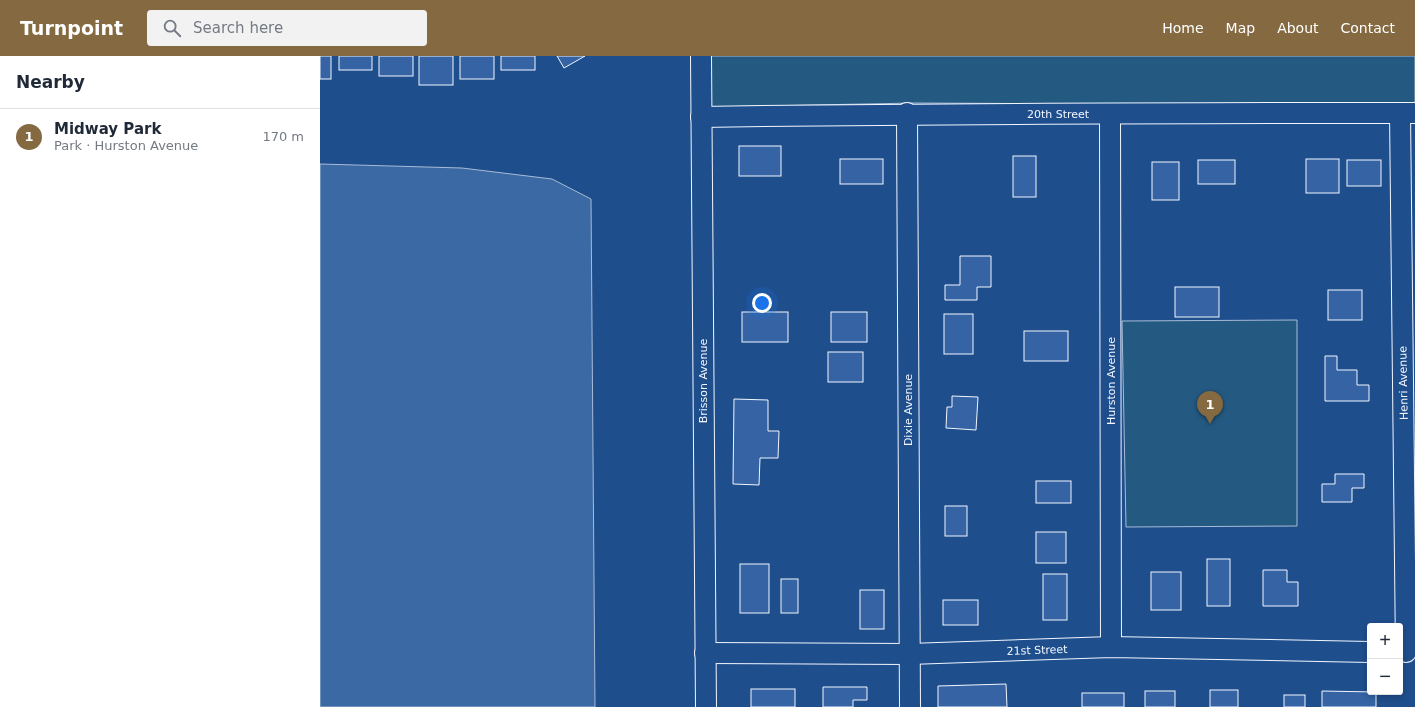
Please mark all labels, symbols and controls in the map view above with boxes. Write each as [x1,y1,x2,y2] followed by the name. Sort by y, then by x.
[147,10,427,46] search box
[20,17,123,39] text: Turnpoint
[161,17,183,39] icon: search
[193,19,283,37] text: Search here
[1162,20,1204,36] text: Home
[1226,20,1255,36] text: Map
[1277,20,1319,36] text: About
[1341,20,1395,36] text: Contact
[16,72,85,92] text: Nearby
[1027,108,1090,121] street label: 20th Street
[54,120,161,138] text: Midway Park
[24,129,34,144] text: 1
[262,129,304,144] text: 170 m
[54,138,198,153] text: Park · Hurston Avenue
[752,293,772,313] your location
[1105,337,1118,425] street label: Hurston Avenue
[697,338,710,423] street label: Brisson Avenue
[1396,346,1411,420] street label: Henri Avenue
[902,374,915,446] street label: Dixie Avenue
[1197,391,1223,424] pin: 1
[1367,623,1403,695] map controls
[1367,623,1403,659] button: +
[1006,643,1068,658] street label: 21st Street
[1367,659,1403,695] button: −

